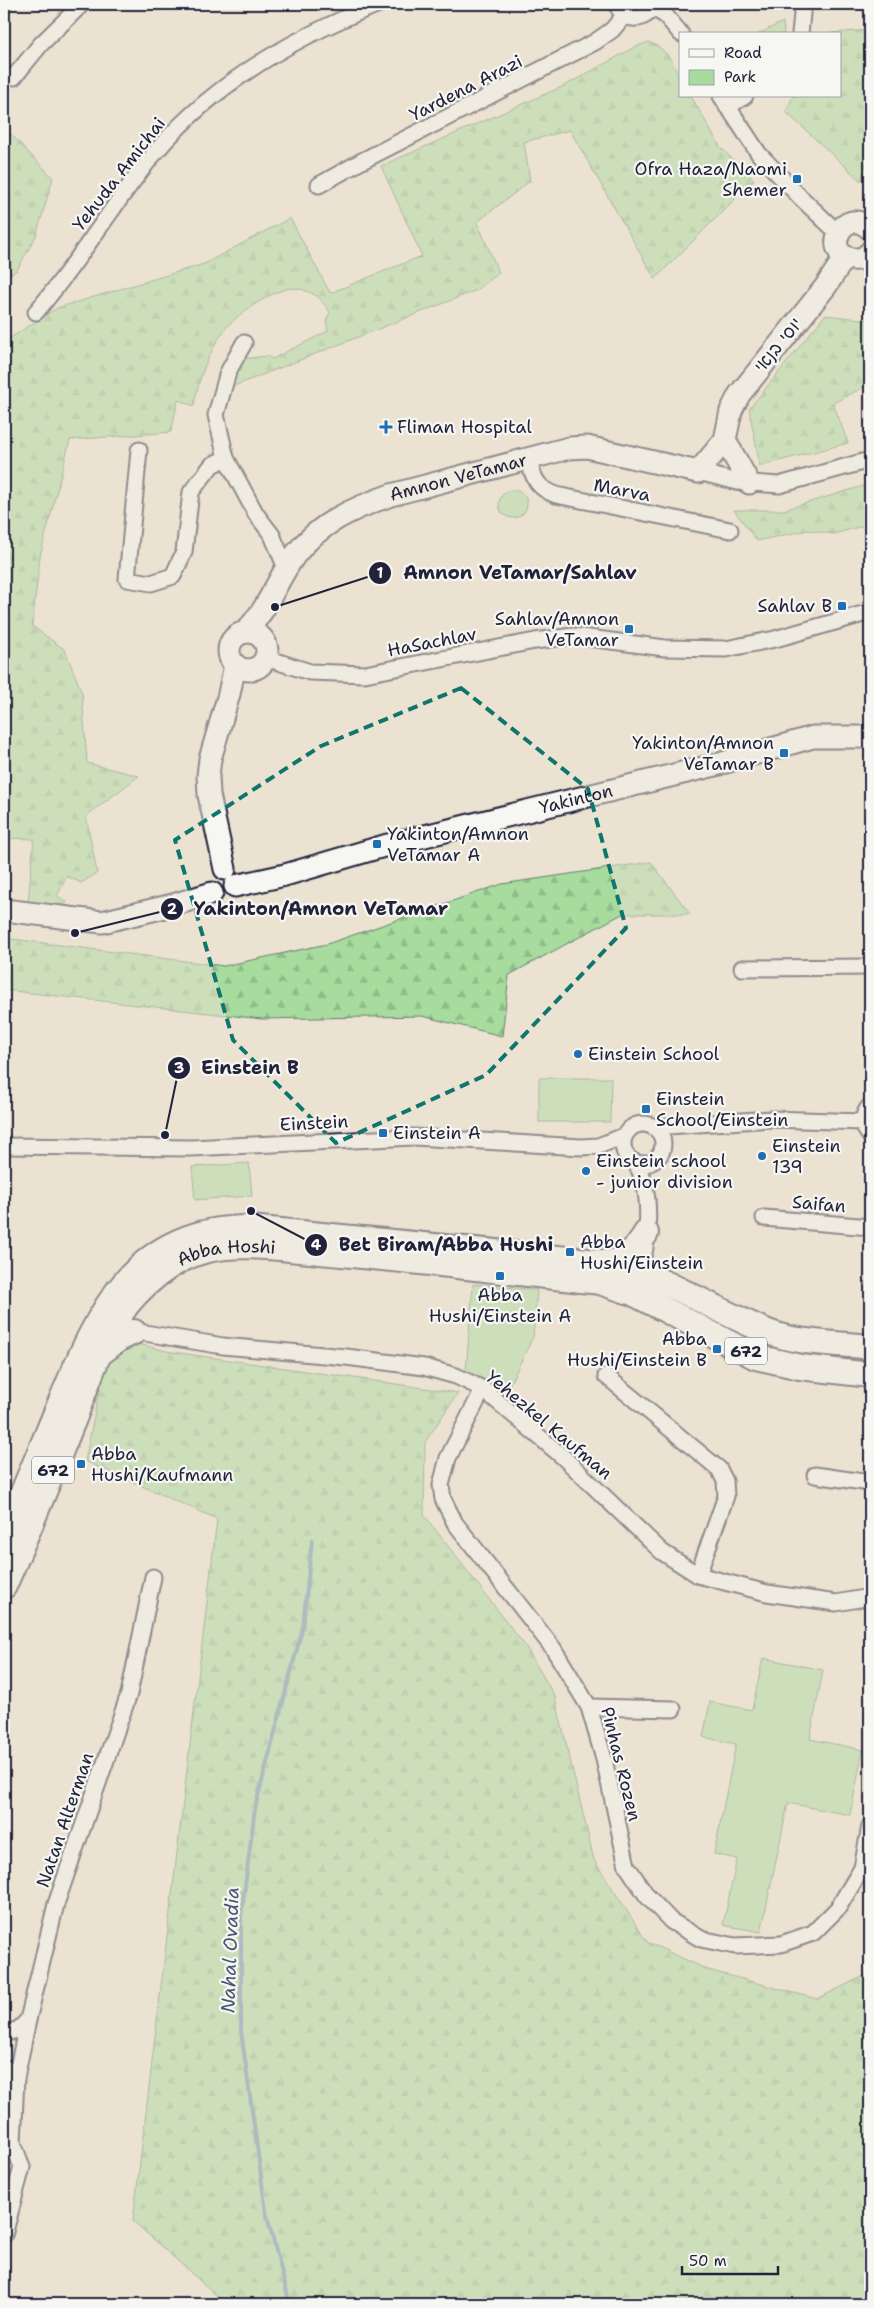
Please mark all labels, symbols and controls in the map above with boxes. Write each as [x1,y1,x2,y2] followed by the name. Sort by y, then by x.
[679,32,842,98] legend
[724,43,762,63] text: Road
[405,49,527,127] street label: Yardena Arazi
[724,67,756,87] text: Park
[67,112,171,236] street label: Yehuda Amichai
[634,157,787,202] place label: Ofra Haza/Naomi Shemer
[791,173,803,185] marker: Ofra Haza/Naomi Shemer
[749,313,807,377] street label: יוסי בנאי
[397,415,532,439] place label: Fliman Hospital
[379,420,393,434] marker: Fliman Hospital
[387,448,530,507] street label: Amnon VeTamar
[592,473,652,507] street label: Marva
[368,556,646,590] callout: Amnon VeTamar/Sahlav
[403,560,637,585] text: Amnon VeTamar/Sahlav
[377,563,384,583] text: 1
[757,594,832,618] place label: Sahlav B
[836,600,848,612] marker: Sahlav B
[495,607,619,652] place label: Sahlav/Amnon VeTamar
[385,622,479,662] street label: HaSachlav
[623,623,635,635] marker: Sahlav/Amnon VeTamar
[632,731,774,776] place label: Yakinton/Amnon VeTamar B
[778,747,790,759] marker: Yakinton/Amnon VeTamar B
[537,778,615,820] street label: Yakinton
[387,822,529,867] place label: Yakinton/Amnon VeTamar A
[371,838,383,850] marker: Yakinton/Amnon VeTamar A
[159,892,459,926] callout: Yakinton/Amnon VeTamar
[194,896,448,921] text: Yakinton/Amnon VeTamar
[167,899,178,919] text: 2
[588,1042,720,1066] place label: Einstein School
[572,1048,584,1060] marker: Einstein School
[166,1051,309,1085] callout: Einstein B
[201,1055,299,1080] text: Einstein B
[174,1058,184,1078] text: 3
[656,1087,788,1132] place label: Einstein School/Einstein
[640,1103,652,1115] marker: Einstein School/Einstein
[279,1109,349,1137] street label: Einstein
[393,1121,481,1145] place label: Einstein A
[377,1127,389,1139] marker: Einstein A
[772,1134,841,1179] place label: Einstein 139
[596,1149,733,1194] place label: Einstein school - junior division
[756,1150,768,1162] marker: Einstein 139
[580,1165,592,1177] marker: Einstein school - junior division
[791,1190,847,1218] street label: Saifan
[304,1228,563,1262] callout: Bet Biram/Abba Hushi
[580,1230,703,1275] place label: Abba Hushi/Einstein
[339,1232,553,1257] text: Bet Biram/Abba Hushi
[173,1234,277,1272] street label: Abba Hoshi
[311,1235,322,1255] text: 4
[564,1246,576,1258] marker: Abba Hushi/Einstein
[494,1270,506,1282] marker: Abba Hushi/Einstein A
[429,1283,571,1328] place label: Abba Hushi/Einstein A
[567,1327,707,1372] place label: Abba Hushi/Einstein B
[725,1338,767,1364] road number: 672
[711,1343,723,1355] marker: Abba Hushi/Einstein B
[481,1365,617,1485] street label: Yehezkel Kaufman
[91,1442,233,1487] place label: Abba Hushi/Kaufmann
[32,1456,74,1484] road number: 672
[75,1458,87,1470] marker: Abba Hushi/Kaufmann
[595,1704,647,1824] street label: Pinhas Rozen
[31,1749,99,1891] street label: Natan Alterman
[215,1886,245,2014] water label: Nahal Ovadia
[682,2243,778,2275] scale bar
[689,2251,727,2271] text: 50 m

